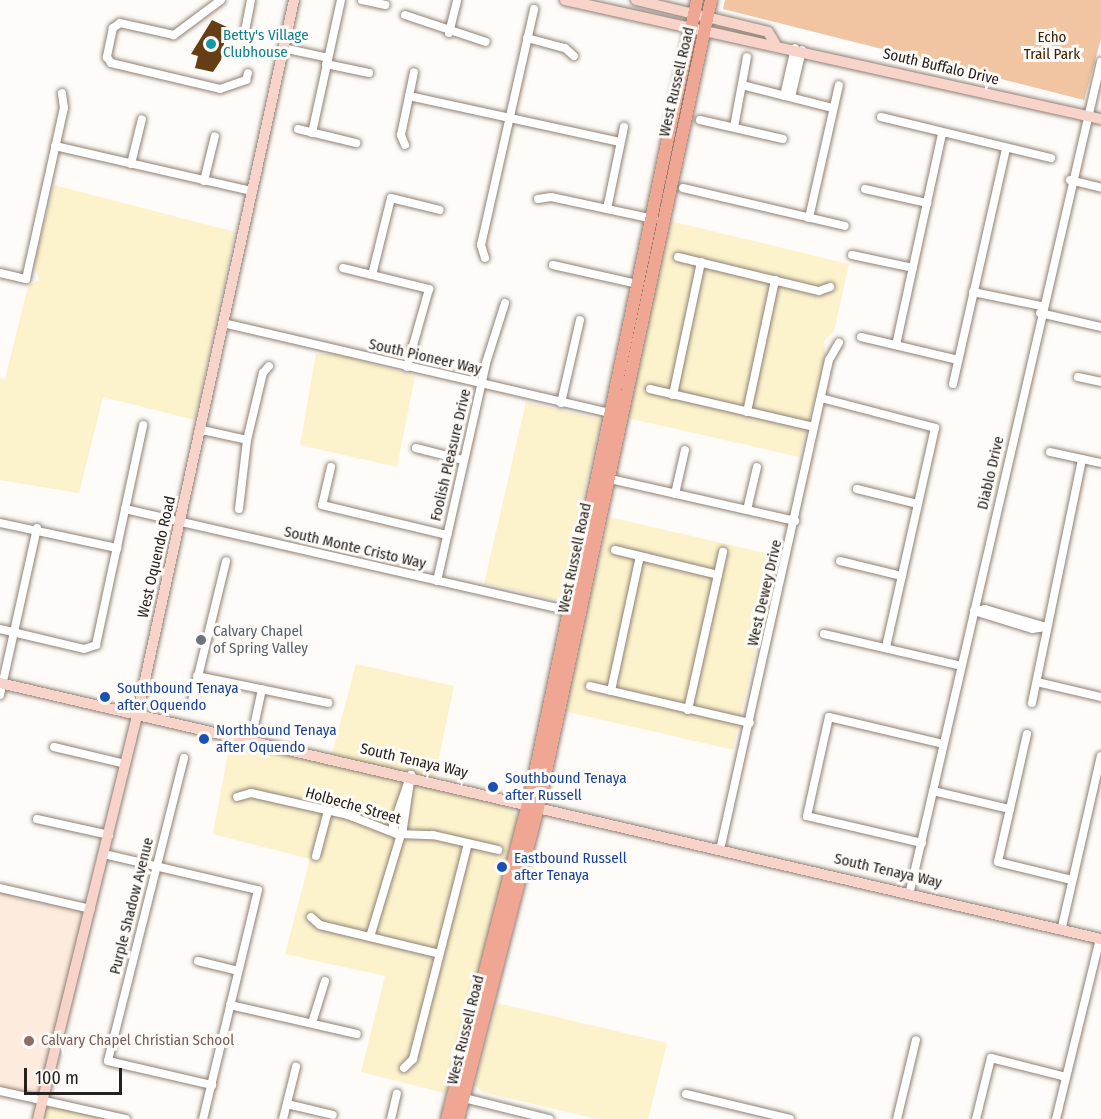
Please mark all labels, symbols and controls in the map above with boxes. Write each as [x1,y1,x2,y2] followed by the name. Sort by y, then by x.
[656,25,698,139] street label: West Russell Road
[223,26,309,61] place label: Betty's Village Clubhouse
[1024,28,1080,63] park label: Echo Trail Park
[204,37,218,51] marker: Betty's Village Clubhouse
[881,45,1001,89] street label: South Buffalo Drive
[367,335,483,379] street label: South Pioneer Way
[427,387,475,523] street label: Foolish Pleasure Drive
[974,434,1008,512] street label: Diablo Drive
[134,494,180,620] street label: West Oquendo Road
[555,501,595,615] street label: West Russell Road
[282,523,428,573] street label: South Monte Cristo Way
[744,538,786,648] street label: West Dewey Drive
[213,622,308,657] place label: Calvary Chapel of Spring Valley
[194,633,208,647] marker: Calvary Chapel of Spring Valley
[117,679,239,714] place label: Southbound Tenaya after Oquendo
[98,690,112,704] marker: Southbound Tenaya after Oquendo
[216,721,337,756] place label: Northbound Tenaya after Oquendo
[197,732,211,746] marker: Northbound Tenaya after Oquendo
[358,740,470,782] street label: South Tenaya Way
[505,769,627,804] place label: Southbound Tenaya after Russell
[486,780,500,794] marker: Southbound Tenaya after Russell
[303,784,403,828] street label: Holbeche Street
[106,836,158,976] street label: Purple Shadow Avenue
[514,849,627,884] place label: Eastbound Russell after Tenaya
[832,850,944,892] street label: South Tenaya Way
[495,860,509,874] marker: Eastbound Russell after Tenaya
[444,974,488,1086] street label: West Russell Road
[41,1032,234,1050] place label: Calvary Chapel Christian School
[22,1034,36,1048] marker: Calvary Chapel Christian School
[27,1056,124,1094] scale bar
[35,1067,79,1089] text: 100 m

